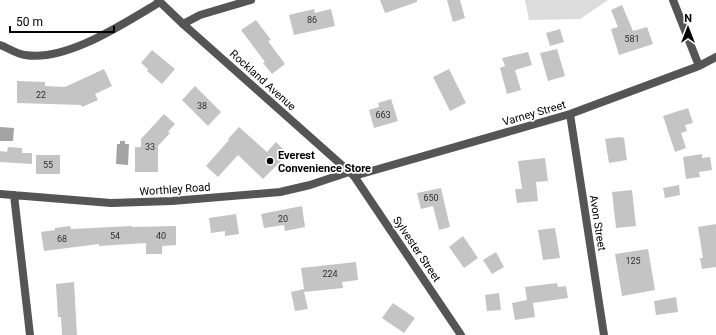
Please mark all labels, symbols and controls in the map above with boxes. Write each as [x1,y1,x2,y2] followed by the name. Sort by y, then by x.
[10,8,114,34] scale bar
[668,8,708,48] north arrow
[684,12,692,25] text: N
[16,15,43,29] text: 50 m
[307,15,317,25] house number: 86
[624,34,640,44] house number: 581
[227,47,298,113] street label: Rockland Avenue
[36,90,46,100] house number: 22
[501,98,568,129] street label: Varney Street
[197,101,207,111] house number: 38
[375,110,391,120] house number: 663
[145,142,155,152] house number: 33
[278,149,371,175] place label: Everest Convenience Store
[265,156,275,166] marker: Everest Convenience Store
[43,160,53,170] house number: 55
[139,181,211,198] street label: Worthley Road
[423,193,439,203] house number: 650
[587,194,608,252] street label: Avon Street
[278,214,288,224] house number: 20
[390,214,443,285] street label: Sylvester Street
[110,231,120,241] house number: 54
[156,231,166,241] house number: 40
[57,234,67,244] house number: 68
[625,256,641,266] house number: 125
[322,269,338,279] house number: 224

